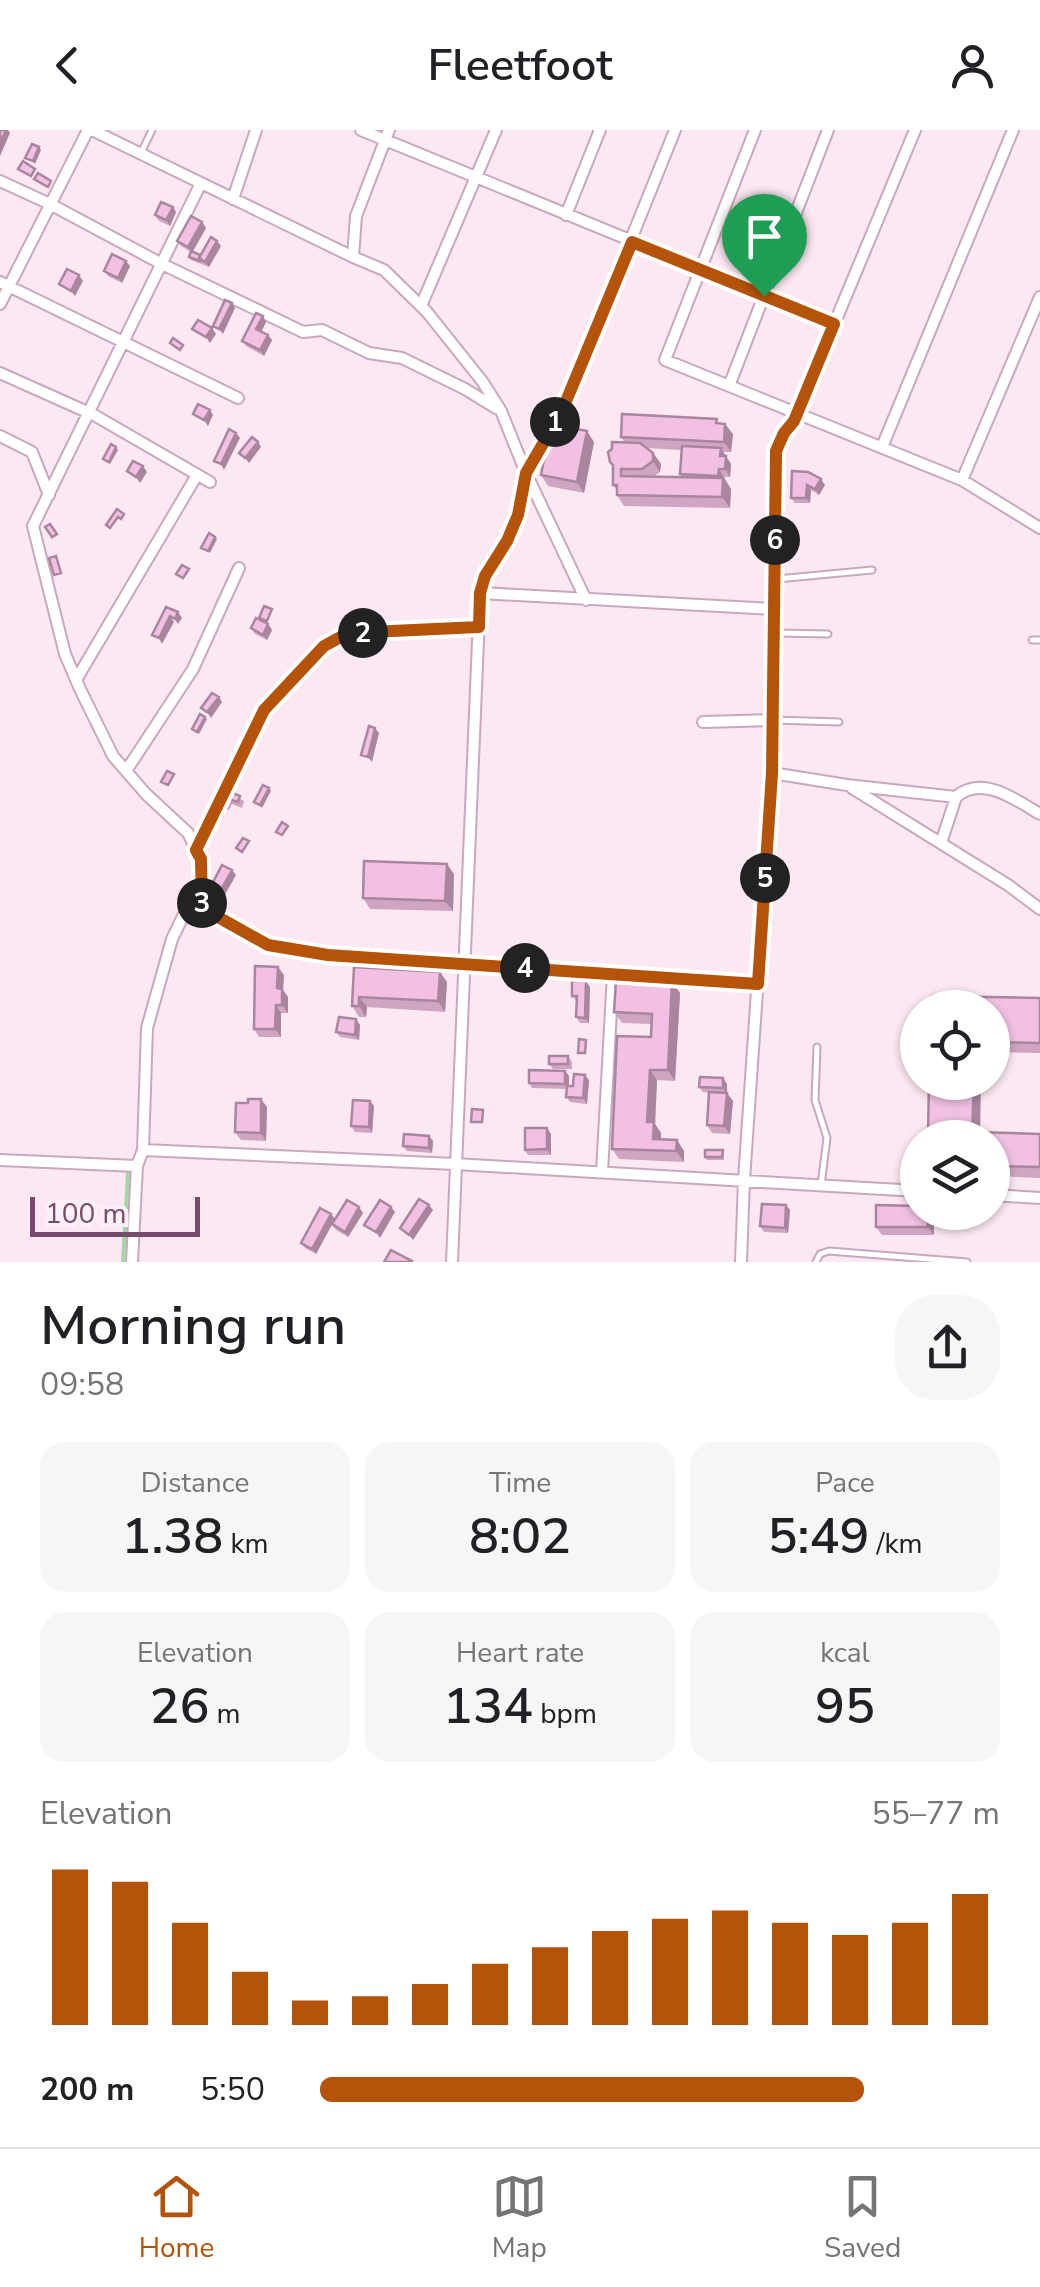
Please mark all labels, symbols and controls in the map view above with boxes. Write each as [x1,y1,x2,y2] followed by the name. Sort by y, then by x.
[427,35,613,96] text: Fleetfoot
[40,38,95,93] icon: back
[945,38,1000,93] icon: person
[722,194,807,297] pin
[737,209,792,264] icon: arrive
[530,397,580,447] pin: 1
[547,403,563,441] text: 1
[750,515,800,565] pin: 6
[767,521,783,559] text: 6
[338,608,388,658] pin: 2
[355,614,371,652] text: 2
[740,853,790,903] pin: 5
[757,859,773,897] text: 5
[177,878,227,928] pin: 3
[194,884,210,922] text: 3
[500,943,550,993] pin: 4
[517,949,533,987] text: 4
[900,990,1010,1230] map controls
[900,990,1010,1100] button: locate
[900,1120,1010,1230] button: layers
[30,1192,200,1236] scale bar
[45,1195,127,1233] text: 100 m
[40,1288,346,1363] text: Morning run
[895,1295,1000,1400] button: share
[40,1363,124,1406] text: 09:58
[141,1464,249,1502] text: Distance
[489,1464,551,1502] text: Time
[815,1464,875,1502] text: Pace
[121,1502,223,1571] text: 1.38
[469,1502,571,1571] text: 8:02
[768,1502,869,1571] text: 5:49
[223,1525,269,1563] text: km
[869,1525,922,1563] text: /km
[137,1634,253,1672] text: Elevation
[456,1634,584,1672] text: Heart rate
[820,1634,870,1672] text: kcal
[149,1672,209,1741] text: 26
[443,1672,533,1741] text: 134
[815,1672,875,1741] text: 95
[209,1695,241,1733] text: m
[533,1695,597,1733] text: bpm
[40,1792,173,1835] text: Elevation
[872,1792,1000,1835] text: 55–77 m
[40,2068,134,2111] text: 200 m
[200,2068,265,2111] text: 5:50
[139,2169,214,2267] tab: Home
[492,2169,547,2267] tab: Map
[824,2169,901,2267] tab: Saved

